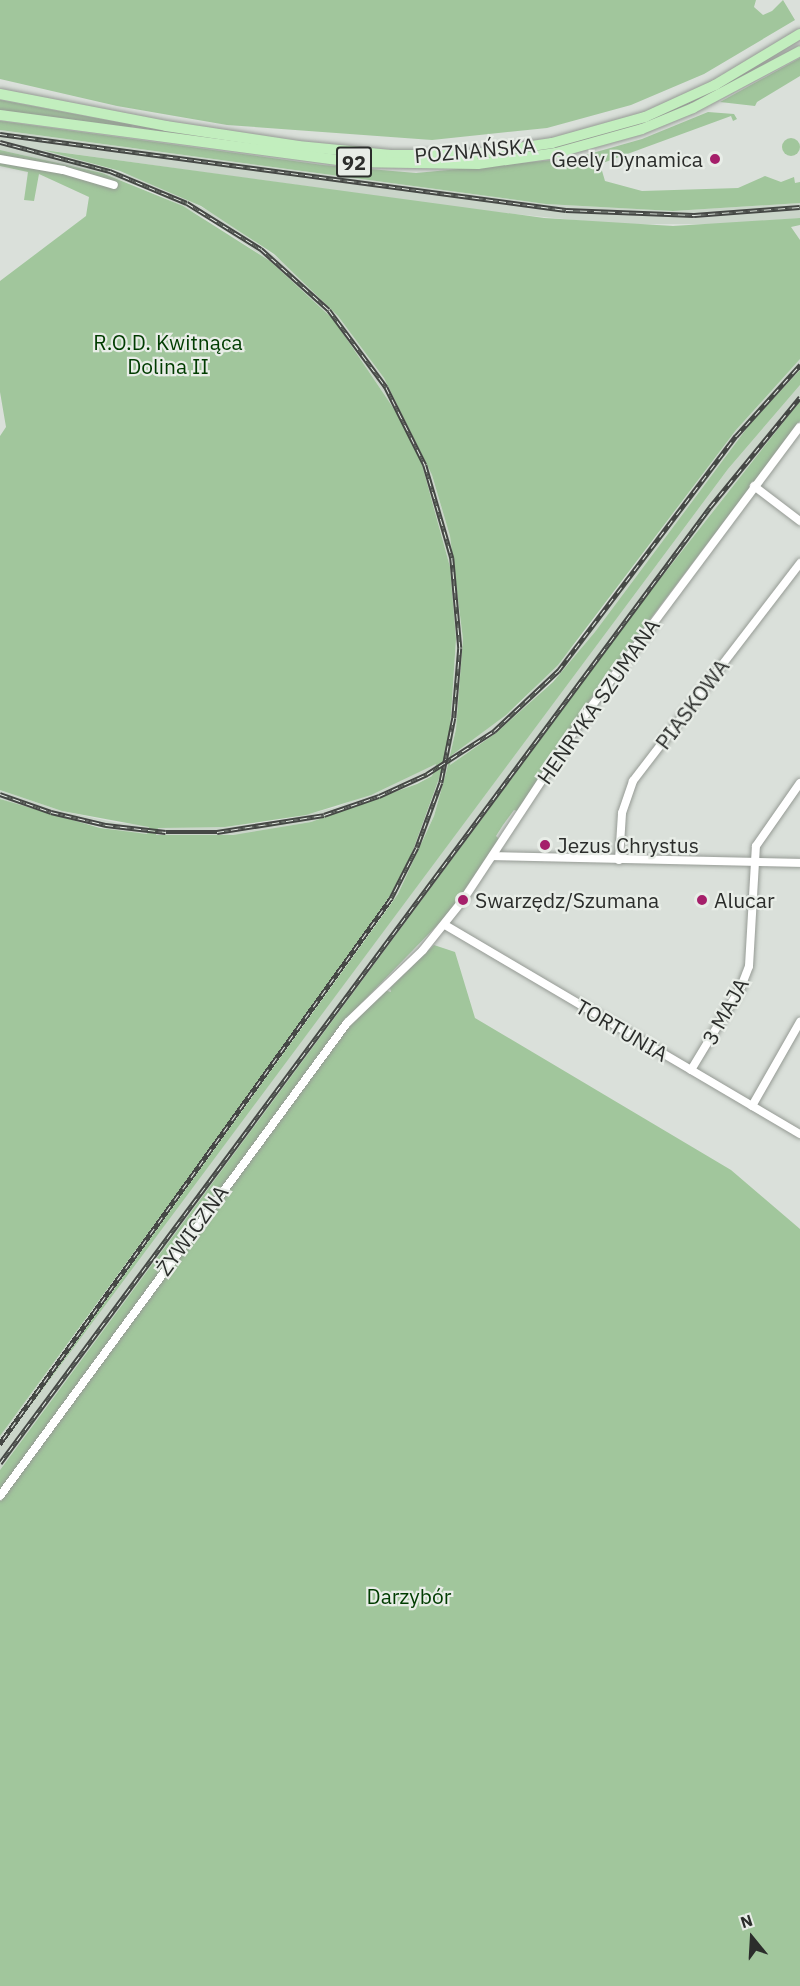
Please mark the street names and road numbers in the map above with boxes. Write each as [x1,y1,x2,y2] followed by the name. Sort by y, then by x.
[413,132,537,168] street label: POZNAŃSKA
[336,145,372,179] road number: 92
[531,613,665,789] street label: HENRYKA SZUMANA
[650,654,734,754] street label: PIASKOWA
[696,973,754,1049] street label: 3 MAJA
[571,993,673,1067] street label: TORTUNIA
[151,1180,233,1280] street label: ŻYWICZNA

